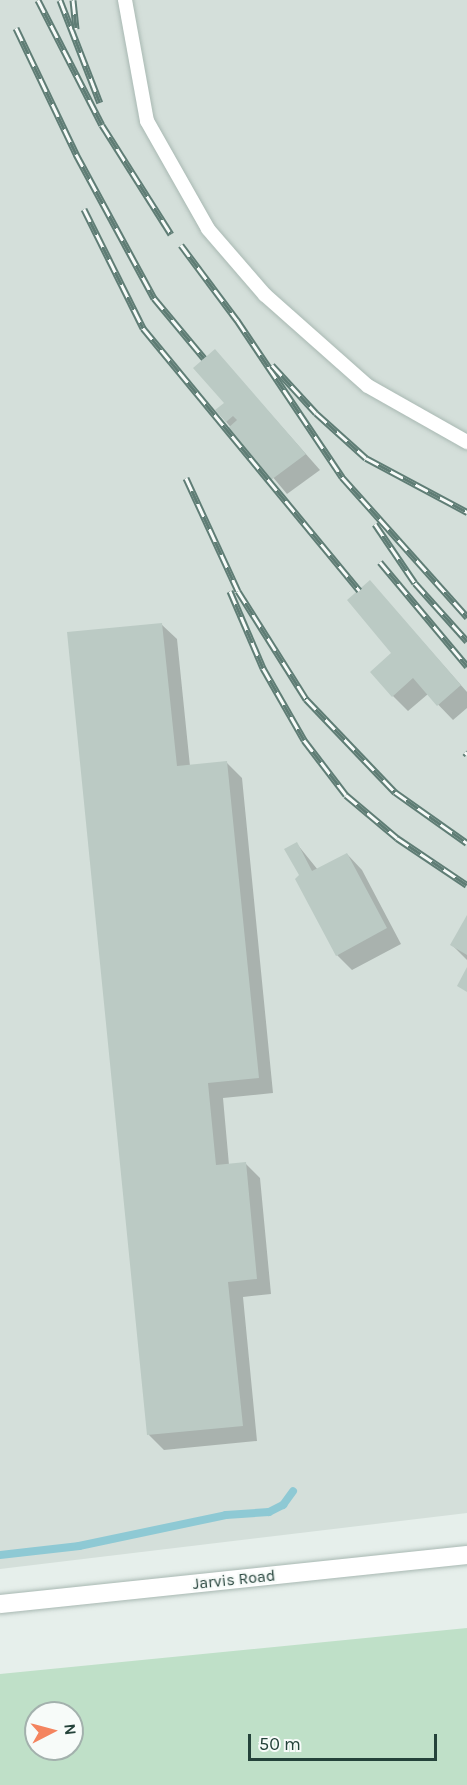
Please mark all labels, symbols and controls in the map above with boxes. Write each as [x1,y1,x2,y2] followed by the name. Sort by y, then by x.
[192,1566,276,1594] street label: Jarvis Road
[24,1701,84,1761] north arrow
[251,1722,440,1760] scale bar
[60,1723,80,1736] text: N
[259,1733,301,1755] text: 50 m

